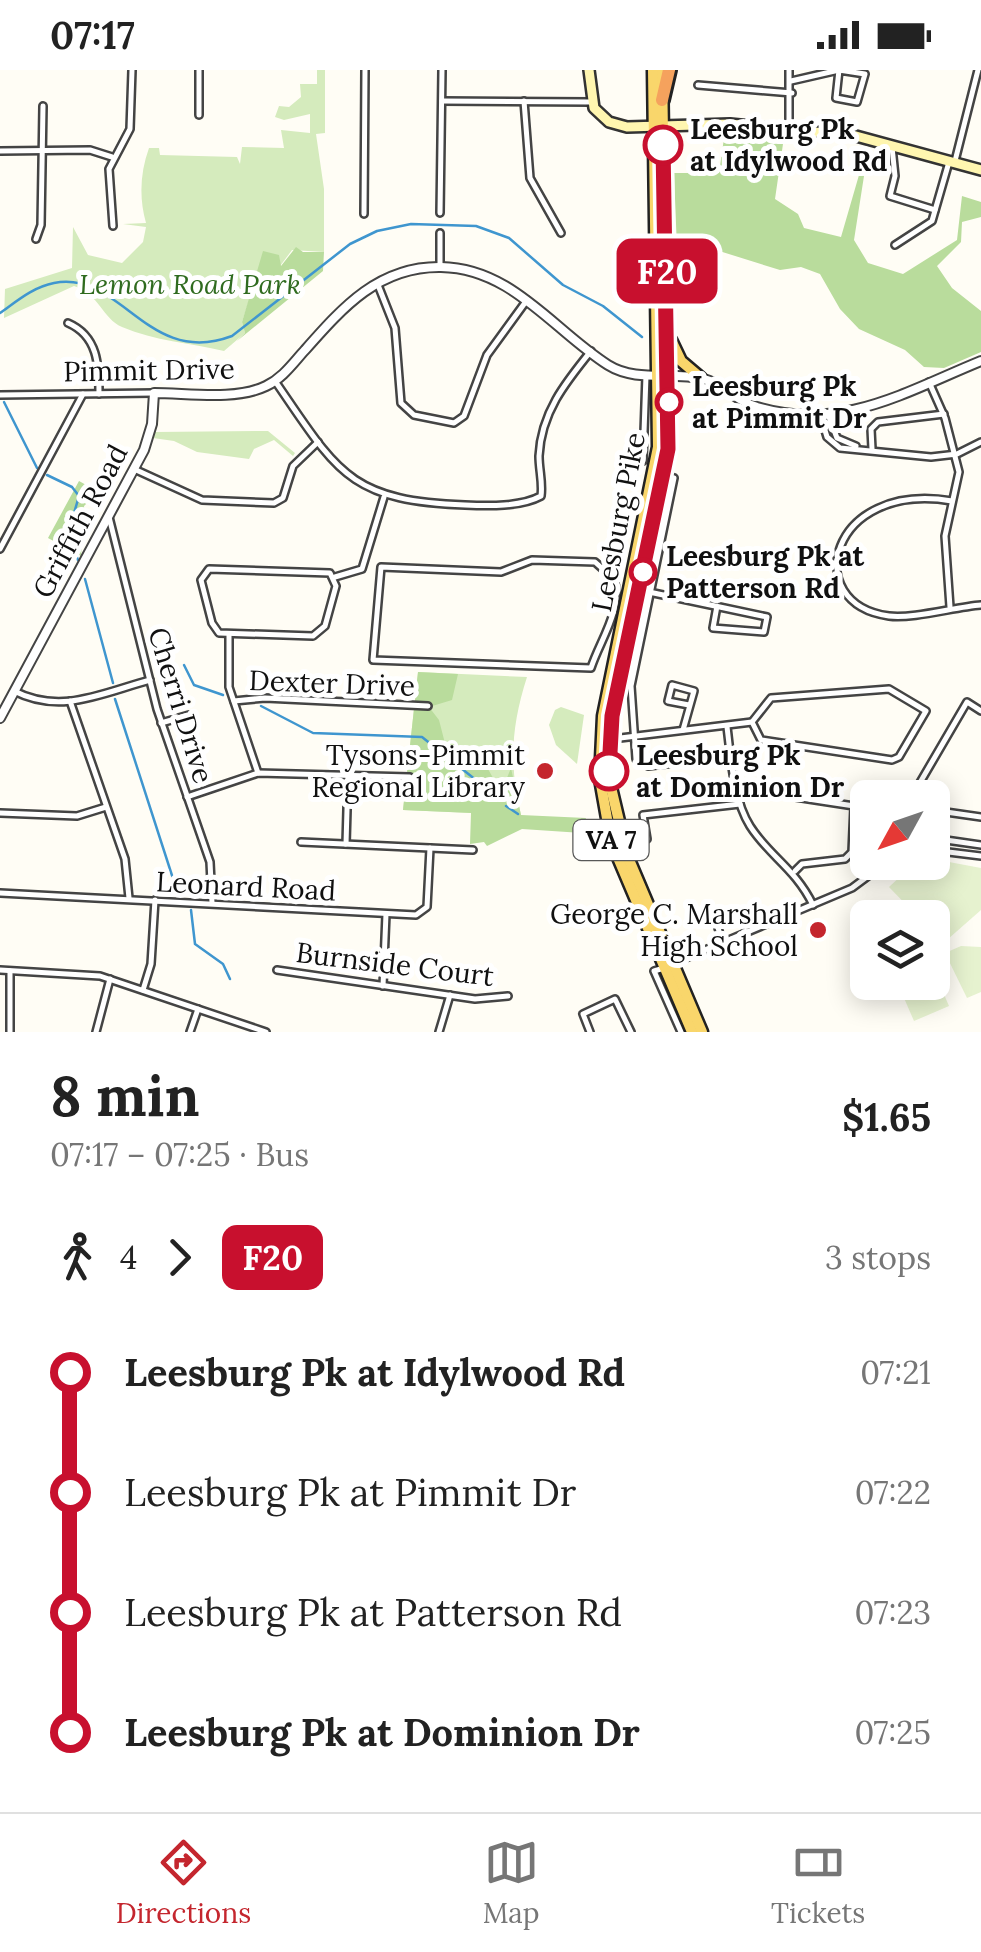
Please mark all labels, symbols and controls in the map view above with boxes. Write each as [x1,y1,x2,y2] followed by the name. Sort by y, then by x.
[50,11,135,59] text: 07:17
[690,111,887,179] place label: Leesburg Pk at Idylwood Rd
[644,126,682,164] marker: Leesburg Pk at Idylwood Rd
[610,238,724,304] line badge: F20
[637,249,697,294] text: F20
[79,266,301,302] park label: Lemon Road Park
[63,351,235,389] street label: Pimmit Drive
[692,368,867,436] place label: Leesburg Pk at Pimmit Dr
[656,389,682,415] marker: Leesburg Pk at Pimmit Dr
[583,429,653,615] street label: Leesburg Pike
[24,438,136,604] street label: Griffith Road
[666,538,864,606] place label: Leesburg Pk at Patterson Rd
[630,559,656,585] marker: Leesburg Pk at Patterson Rd
[140,623,222,787] street label: Cherri Drive
[248,662,416,704] street label: Dexter Drive
[311,737,525,805] place label: Tysons-Pimmit Regional Library
[636,737,845,805] place label: Leesburg Pk at Dominion Dr
[590,752,628,790] marker: Leesburg Pk at Dominion Dr
[534,760,556,782] marker: Tysons-Pimmit Regional Library
[850,780,950,880] north arrow
[850,780,950,1000] map controls
[574,820,648,860] road number: VA 7
[155,863,337,909] street label: Leonard Road
[550,896,798,964] place label: George C. Marshall High School
[850,900,950,1000] button: layers
[807,919,829,941] marker: George C. Marshall High School
[294,934,496,994] street label: Burnside Court
[50,1061,200,1131] text: 8 min
[842,1093,931,1141] text: $1.65
[50,1134,309,1175] text: 07:17 – 07:25 · Bus
[50,1230,105,1285] icon: walk
[152,1230,207,1285] icon: forward
[242,1235,303,1280] text: F20
[120,1237,137,1278] text: 4
[825,1237,931,1278] text: 3 stops
[124,1348,625,1396] text: Leesburg Pk at Idylwood Rd
[860,1352,931,1393] text: 07:21
[124,1468,576,1516] text: Leesburg Pk at Pimmit Dr
[855,1472,931,1513] text: 07:22
[124,1588,622,1636] text: Leesburg Pk at Patterson Rd
[855,1592,931,1633] text: 07:23
[124,1708,640,1756] text: Leesburg Pk at Dominion Dr
[854,1712,931,1753] text: 07:25
[116,1835,251,1931] tab: Directions
[483,1835,540,1931] tab: Map
[771,1835,865,1931] tab: Tickets

